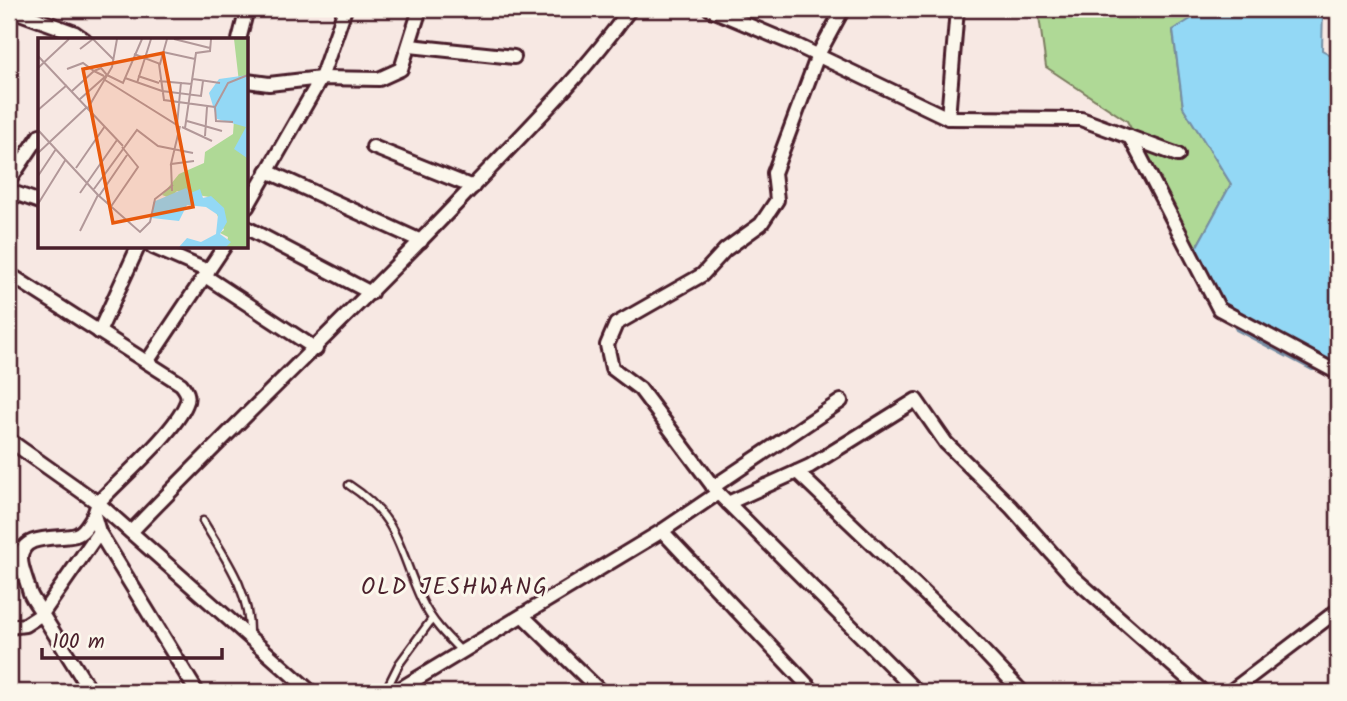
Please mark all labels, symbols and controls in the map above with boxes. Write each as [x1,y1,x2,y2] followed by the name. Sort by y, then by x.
[38,38,248,248] inset map
[361,570,549,606] district label: OLD JESHWANG
[42,617,222,661] scale bar
[52,626,105,659] text: 100 m

